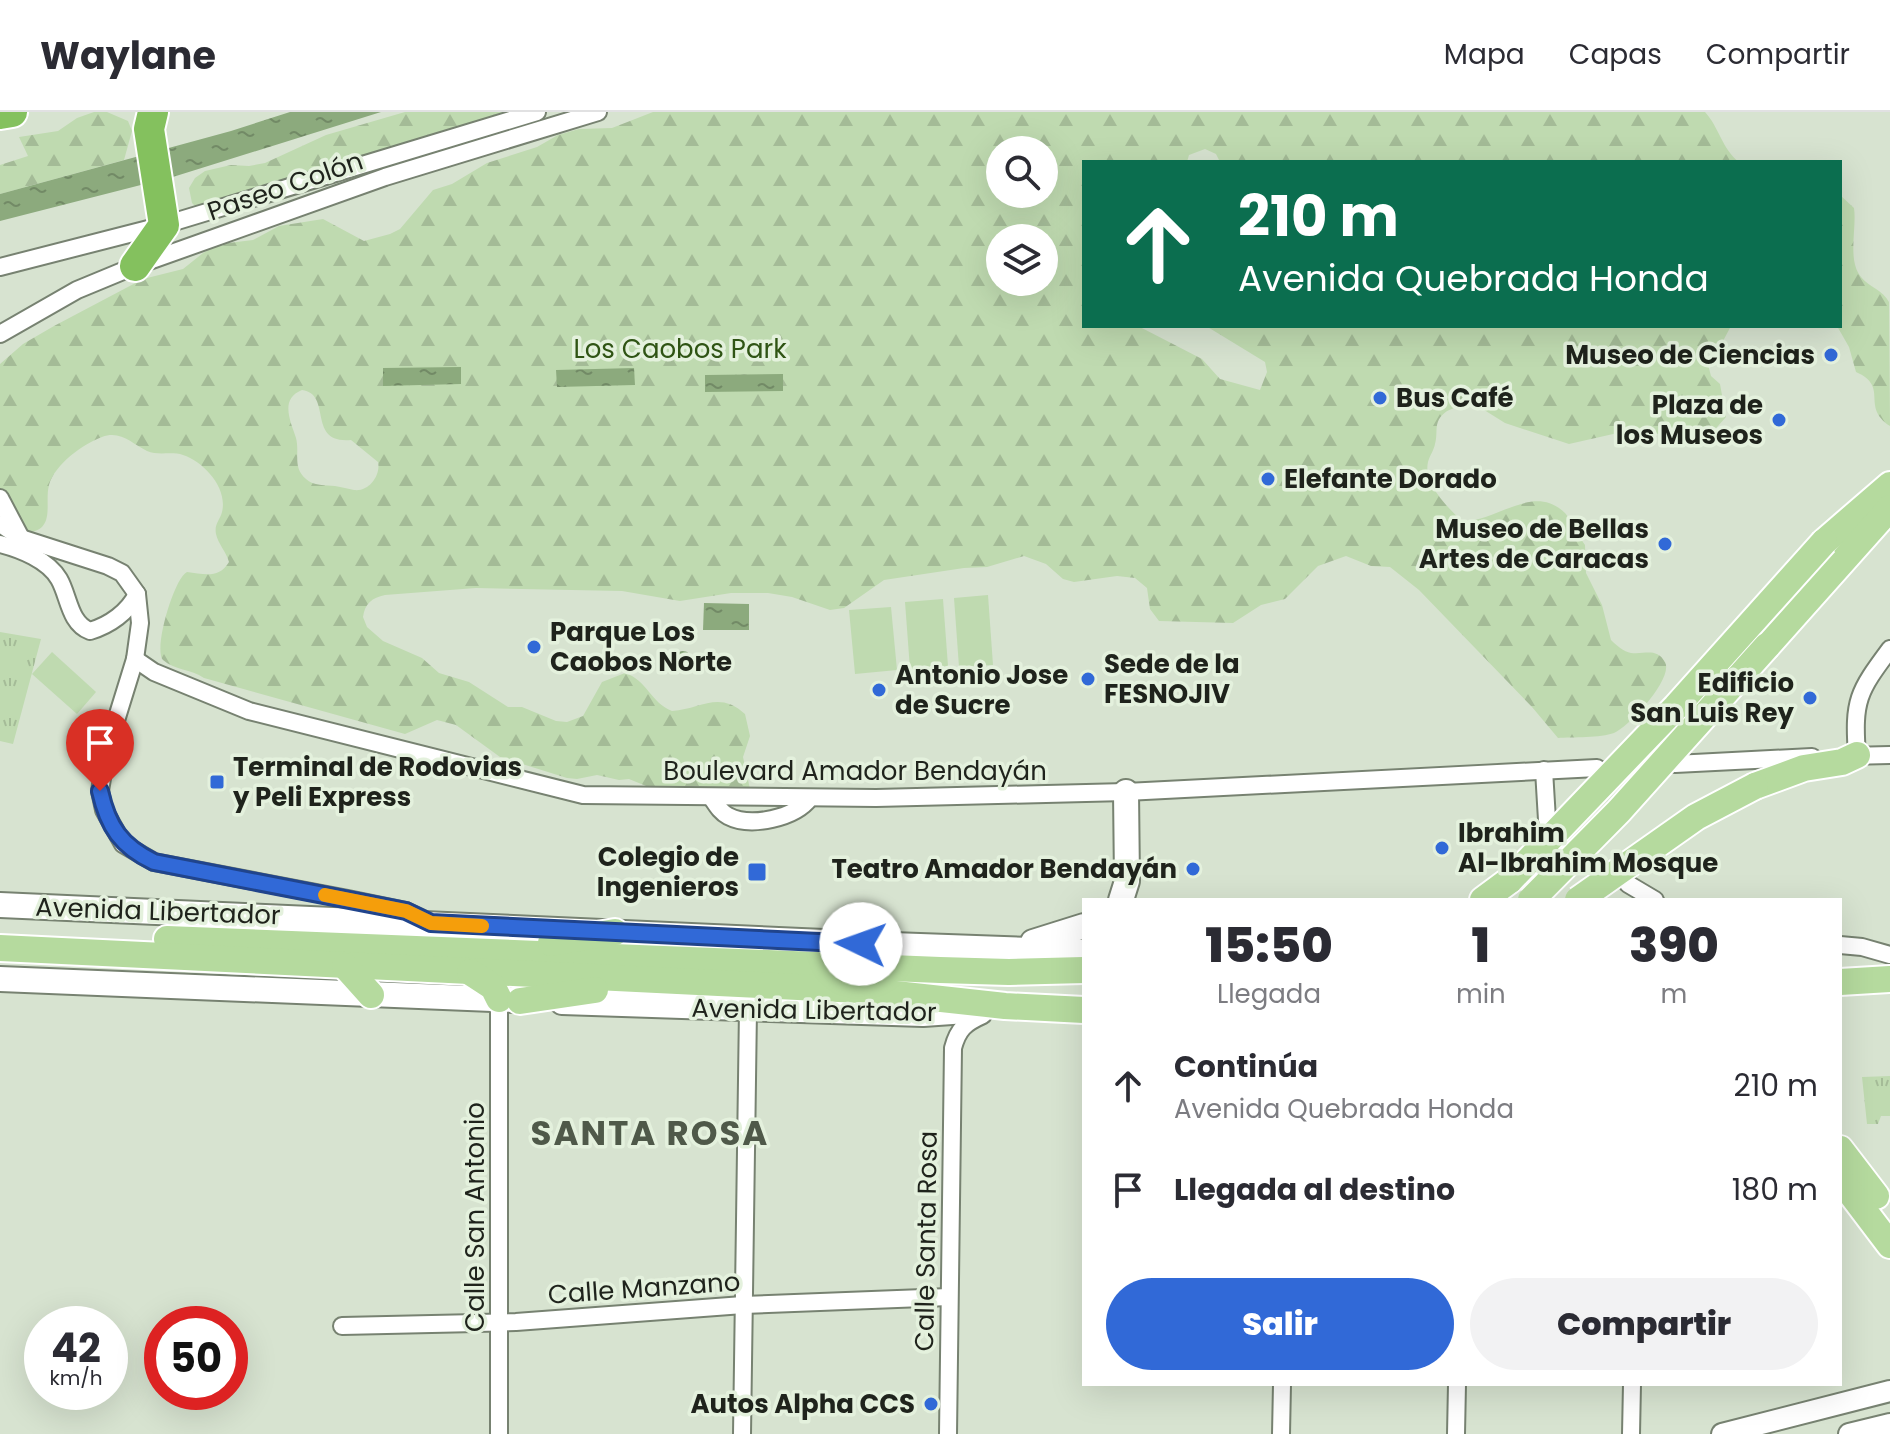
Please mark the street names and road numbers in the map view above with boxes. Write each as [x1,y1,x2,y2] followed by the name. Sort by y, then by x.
[202,143,368,229] street label: Paseo Colón
[663,753,1047,789] street label: Boulevard Amador Bendayán
[35,889,281,933] street label: Avenida Libertador
[691,990,937,1030] street label: Avenida Libertador
[457,1102,493,1332] street label: Calle San Antonio
[906,1130,946,1352] street label: Calle Santa Rosa
[547,1263,741,1313] street label: Calle Manzano

